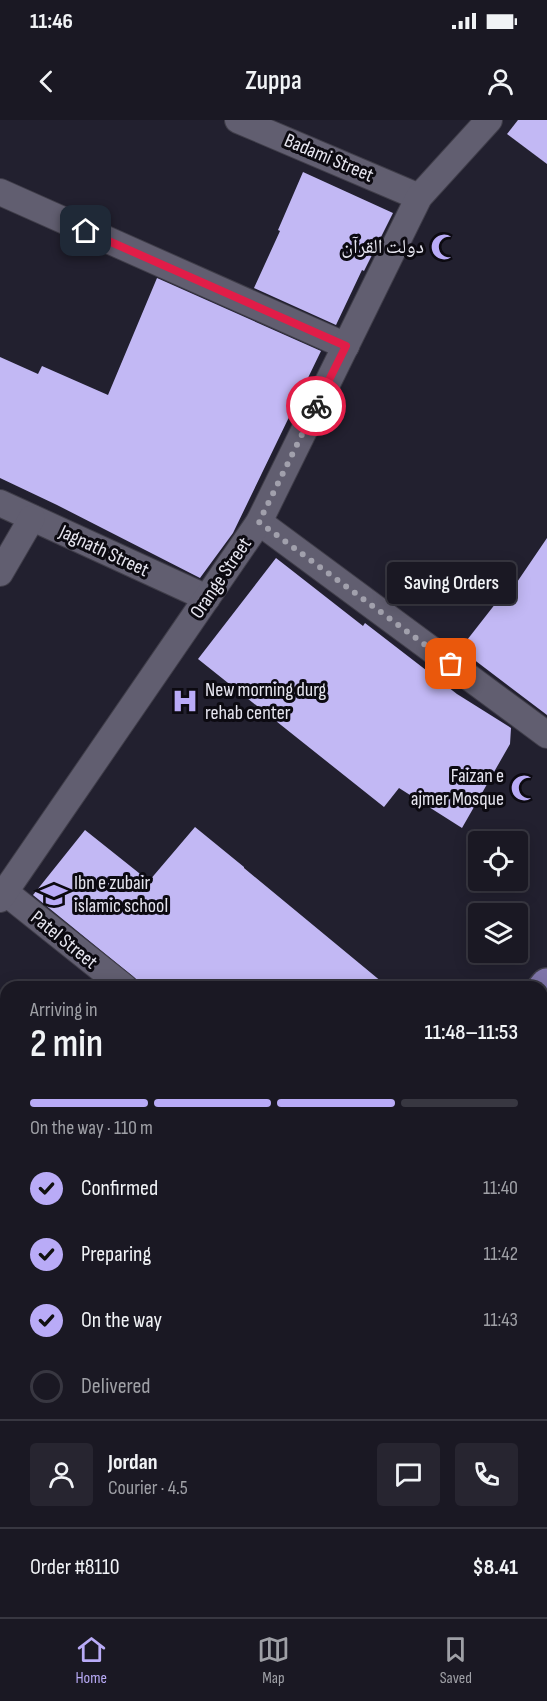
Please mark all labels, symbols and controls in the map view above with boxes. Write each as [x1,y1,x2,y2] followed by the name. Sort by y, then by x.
[30,8,73,35] text: 11:46
[30,65,63,98] icon: back
[245,65,302,97] text: Zuppa
[484,65,517,98] icon: person
[281,128,377,188] street label: Badami Street
[60,205,111,256] pin
[69,214,102,247] icon: home
[429,232,459,262] mosque icon: دولت القرآن
[341,235,424,259] place label: دولت القرآن
[286,376,346,436] courier
[300,390,333,423] icon: bike
[54,519,153,582] street label: Jagnath Street
[185,533,257,623] street label: Orange Street
[386,562,516,604] callout: Saving Orders
[404,571,499,595] text: Saving Orders
[425,638,476,689] pin
[434,647,467,680] icon: bag
[205,678,326,725] place label: New morning durg rehab center
[170,686,200,716] hospital icon: New morning durg rehab center
[411,764,504,811] place label: Faizan e ajmer Mosque
[509,773,539,803] mosque icon: Faizan e ajmer Mosque
[468,831,528,963] map controls
[468,831,528,891] button: locate
[74,871,168,918] place label: Ibn e zubair islamic school
[39,880,69,910] school or university icon: Ibn e zubair islamic school
[468,903,528,963] button: layers
[26,906,102,974] street label: Patel Street
[30,998,98,1022] text: Arriving in
[424,1019,518,1046] text: 11:48–11:53
[30,1021,103,1068] text: 2 min
[30,1116,153,1140] text: On the way · 110 m
[30,1172,63,1205] icon: check
[81,1175,158,1202] text: Confirmed
[483,1176,518,1200] text: 11:40
[30,1238,63,1271] icon: check
[81,1241,151,1268] text: Preparing
[484,1242,518,1266] text: 11:42
[30,1304,63,1337] icon: check
[81,1307,162,1334] text: On the way
[483,1308,518,1332] text: 11:43
[81,1373,150,1400] text: Delivered
[30,1443,93,1506] button: person
[377,1443,440,1506] button: chat
[455,1443,518,1506] button: phone
[108,1449,157,1476] text: Jordan
[108,1476,188,1500] text: Courier · 4.5
[30,1554,120,1581] text: Order #8110
[472,1554,518,1581] text: $8.41
[75,1633,108,1688] tab: Home
[257,1633,290,1688] tab: Map
[439,1633,472,1688] tab: Saved

